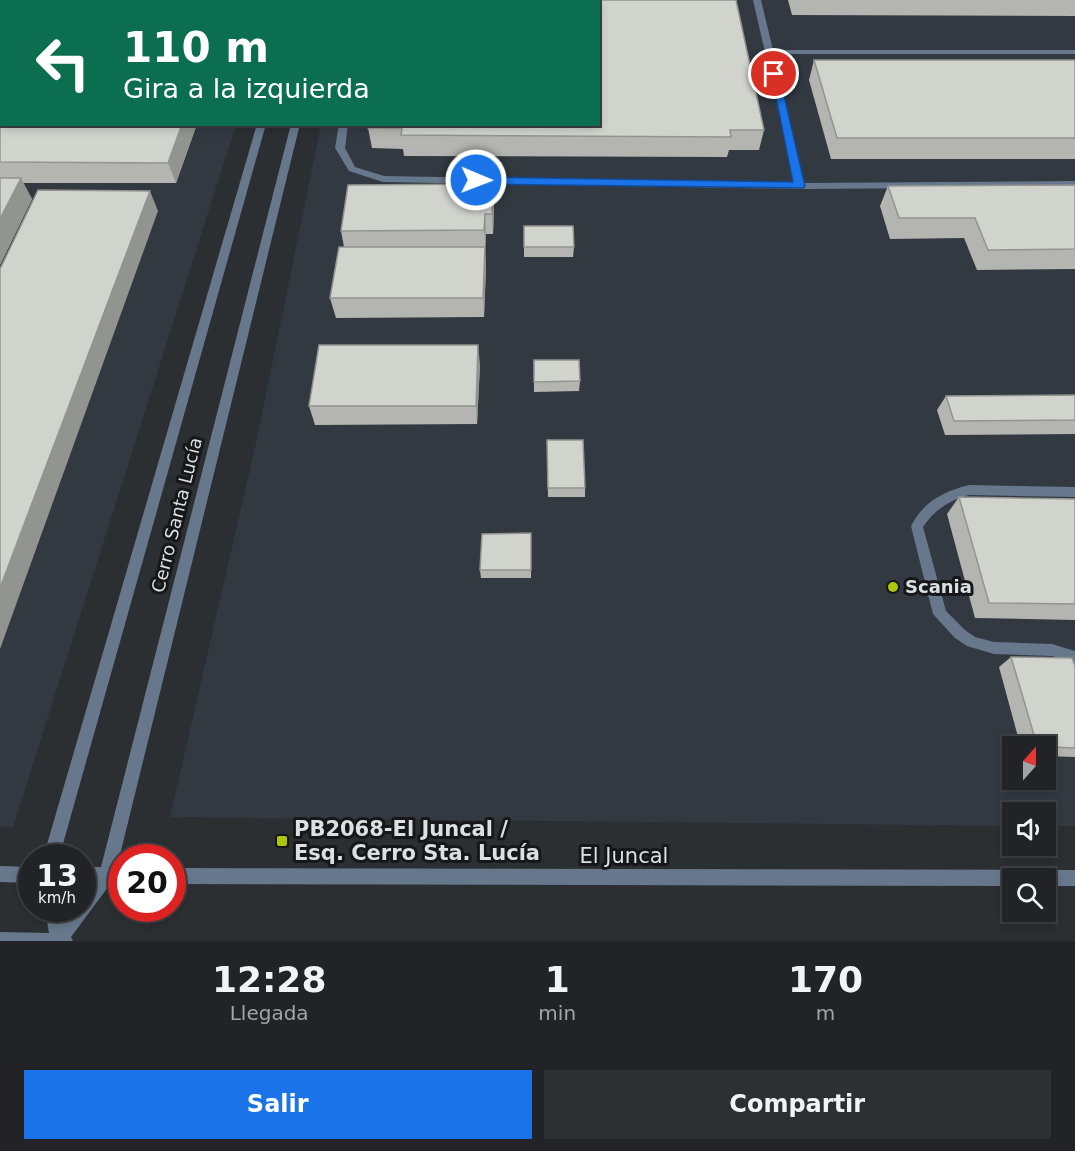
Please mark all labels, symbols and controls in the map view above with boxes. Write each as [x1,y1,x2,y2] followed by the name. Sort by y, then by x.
[123,23,269,72] text: 110 m
[24,24,102,102] icon: left
[748,48,799,99] pin
[757,57,790,90] icon: arrive
[123,73,370,104] text: Gira a la izquierda
[444,148,508,212] position arrow
[147,435,206,595] street label: Cerro Santa Lucía
[905,576,972,597] place label: Scania
[886,580,900,594] marker: Scania
[1002,736,1056,790] north arrow
[1002,736,1056,922] map controls
[1002,802,1056,856] button: sound
[294,817,540,865] place label: PB2068-El Juncal / Esq. Cerro Sta. Lucía
[275,834,289,848] marker: PB2068-El Juncal / Esq. Cerro Sta. Lucía
[108,844,186,922] speed limit sign: 20
[580,844,668,868] street label: El Juncal
[36,858,78,893] text: 13
[1002,868,1056,922] button: search
[38,889,76,907] text: km/h
[212,959,326,1000] text: 12:28
[545,959,570,1000] text: 1
[788,959,863,1000] text: 170
[230,1001,309,1025] text: Llegada
[538,1001,576,1025] text: min
[816,1001,835,1025] text: m
[24,1070,532,1139] button: Salir
[544,1070,1051,1139] button: Compartir

